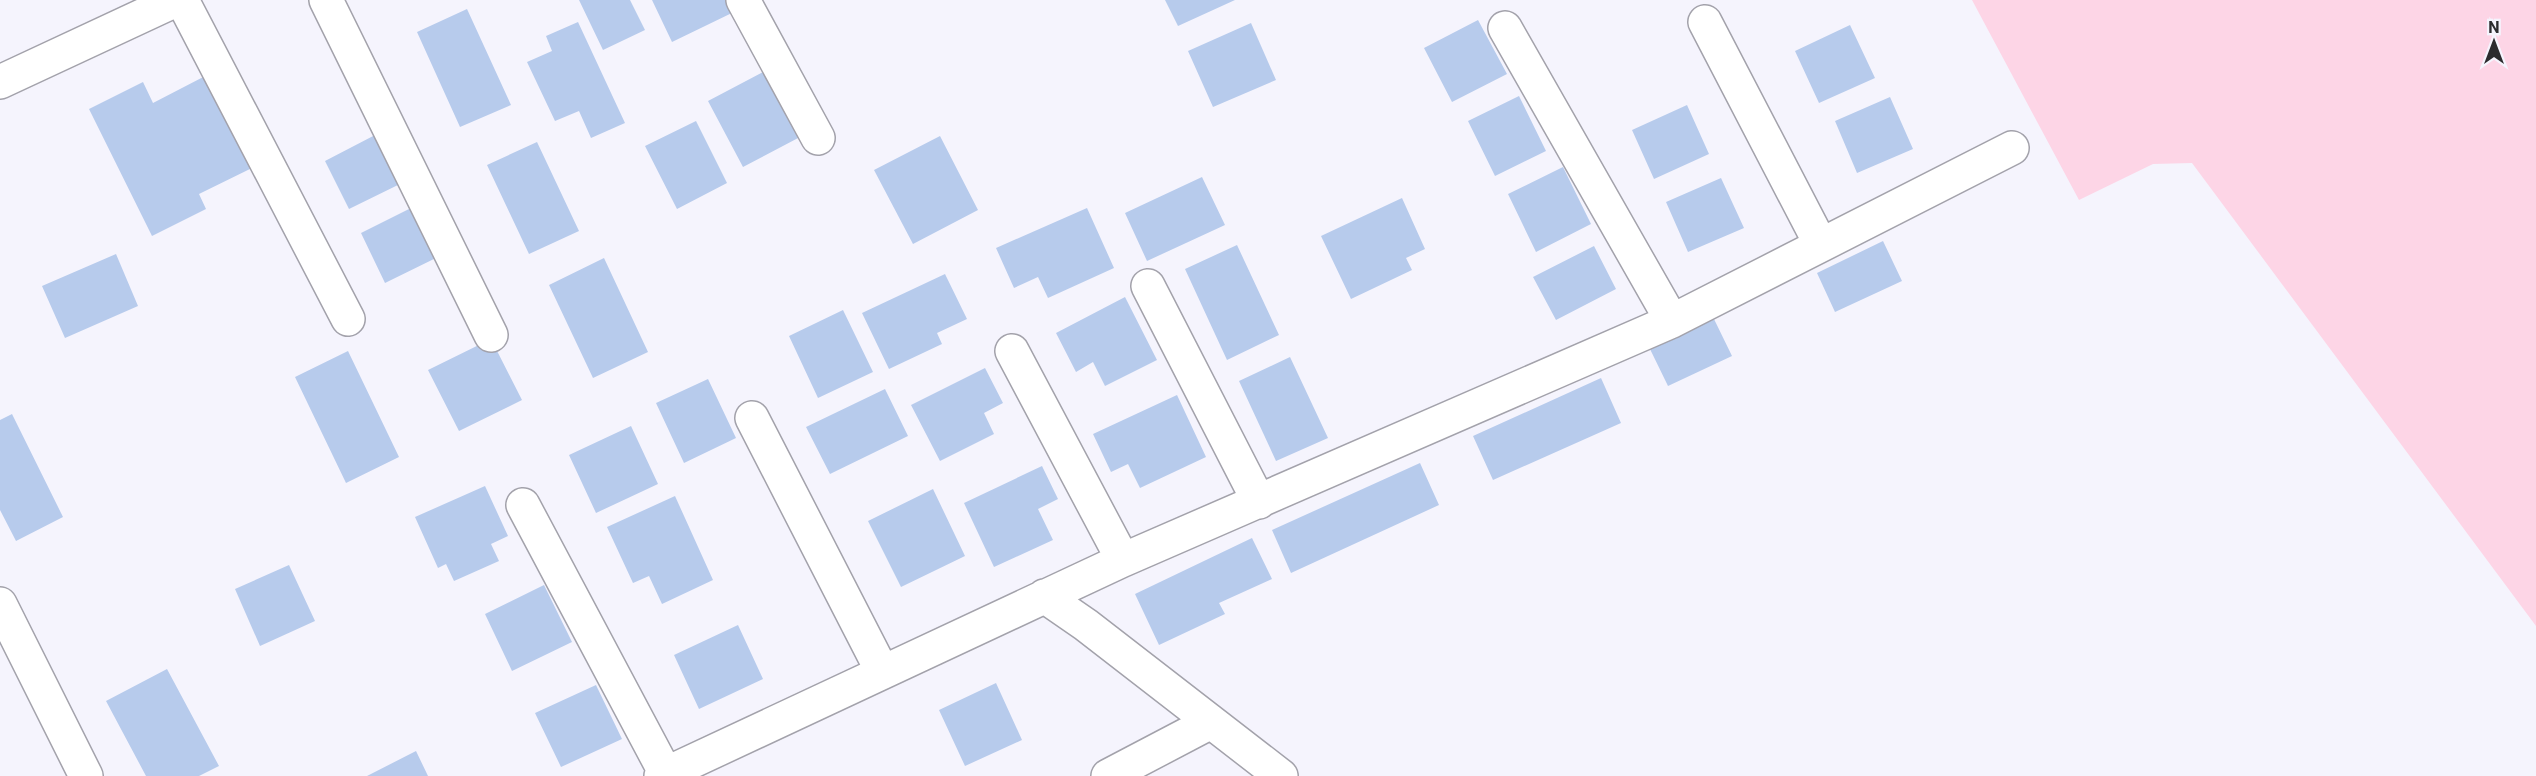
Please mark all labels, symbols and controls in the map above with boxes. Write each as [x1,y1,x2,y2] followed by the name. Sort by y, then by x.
[2464,12,2524,72] north arrow
[2488,18,2500,37] text: N

